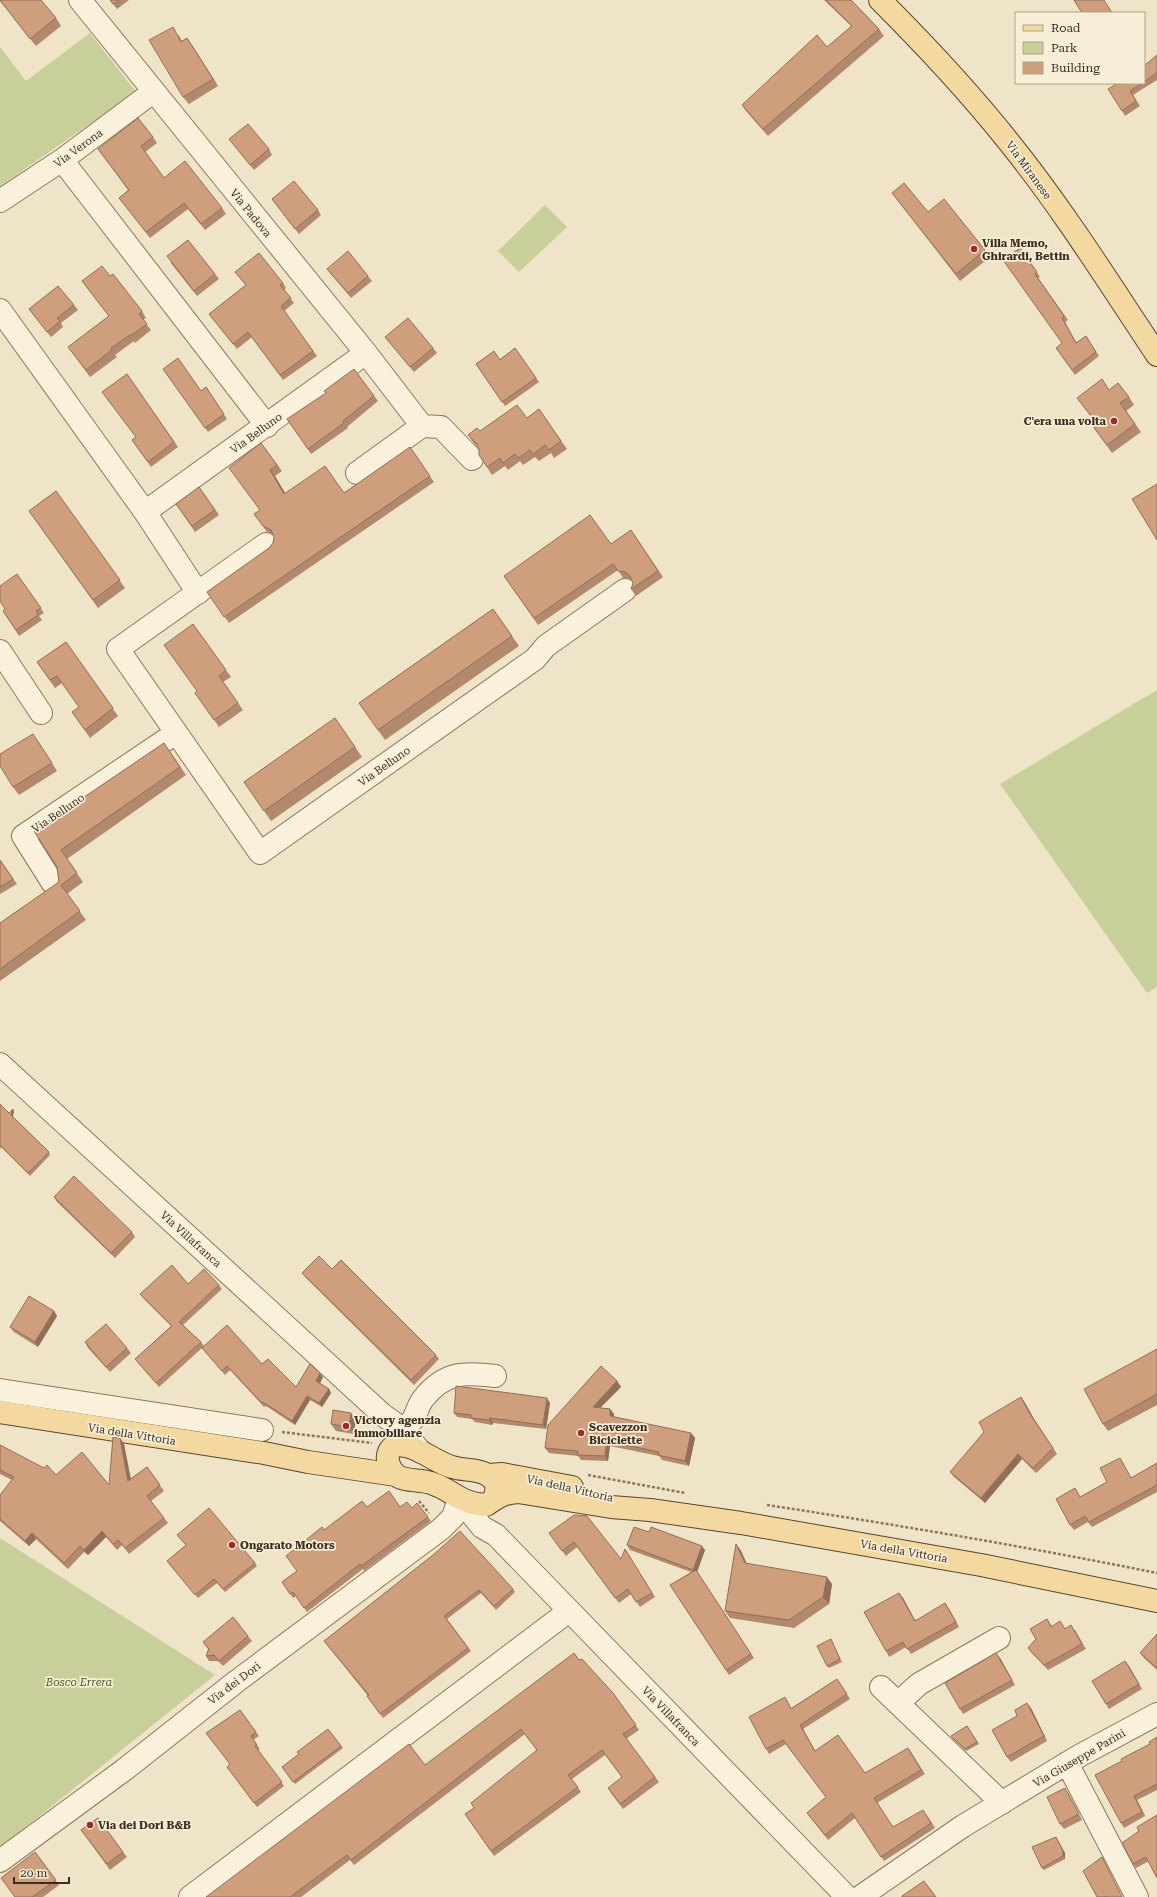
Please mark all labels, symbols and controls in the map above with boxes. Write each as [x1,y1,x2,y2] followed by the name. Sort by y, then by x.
[1015,12,1145,84] legend
[1051,21,1081,35] text: Road
[1051,41,1078,55] text: Park
[1051,61,1100,75] text: Building
[51,126,105,171] street label: Via Verona
[1003,139,1054,202] street label: Via Miranese
[227,187,274,240] street label: Via Padova
[982,237,1070,263] place label: Villa Memo, Ghirardi, Bettin
[969,244,979,254] marker: Villa Memo, Ghirardi, Bettin
[228,410,285,457] street label: Via Belluno
[1024,415,1107,428] place label: C'era una volta
[1109,416,1119,426] marker: C'era una volta
[356,744,413,789] street label: Via Belluno
[29,791,87,836] street label: Via Belluno
[157,1209,224,1270] street label: Via Villafranca
[354,1414,441,1440] place label: Victory agenzia immobiliare
[87,1421,177,1448] street label: Via della Vittoria
[341,1421,351,1431] marker: Victory agenzia immobiliare
[589,1421,648,1447] place label: Scavezzon Biciclette
[576,1428,586,1438] marker: Scavezzon Biciclette
[525,1472,615,1505] street label: Via della Vittoria
[859,1537,949,1566] street label: Via della Vittoria
[240,1539,335,1552] place label: Ongarato Motors
[227,1540,237,1550] marker: Ongarato Motors
[205,1659,264,1707] street label: Via dei Dori
[45,1676,113,1689] park label: Bosco Errera
[639,1684,702,1749] street label: Via Villafranca
[1031,1726,1128,1790] street label: Via Giuseppe Parini
[98,1819,191,1832] place label: Via dei Dori B&B
[85,1820,95,1830] marker: Via dei Dori B&B
[14,1859,69,1885] scale bar
[20,1866,47,1880] text: 20 m

